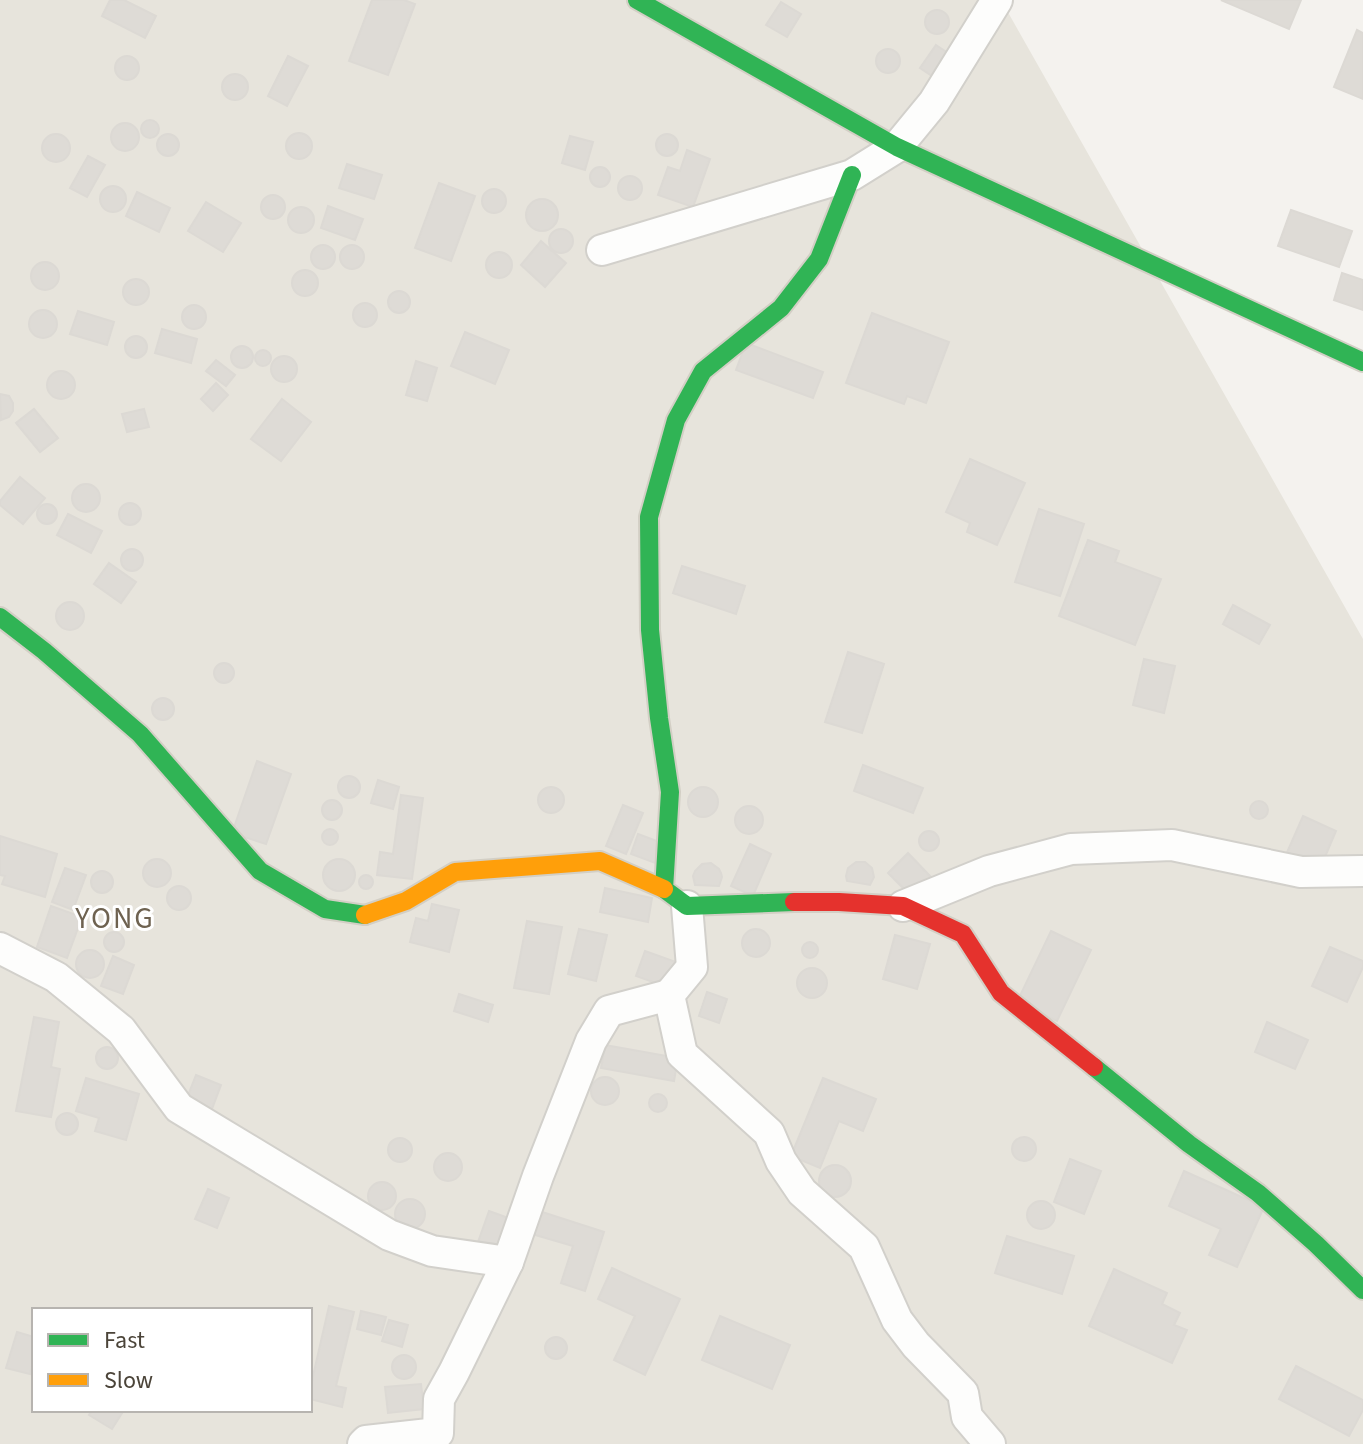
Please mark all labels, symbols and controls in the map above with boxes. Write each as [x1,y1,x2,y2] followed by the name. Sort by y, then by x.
[74,897,155,940] district label: YONG
[32,1308,312,1412] legend
[104,1323,145,1358] text: Fast
[104,1363,153,1398] text: Slow

